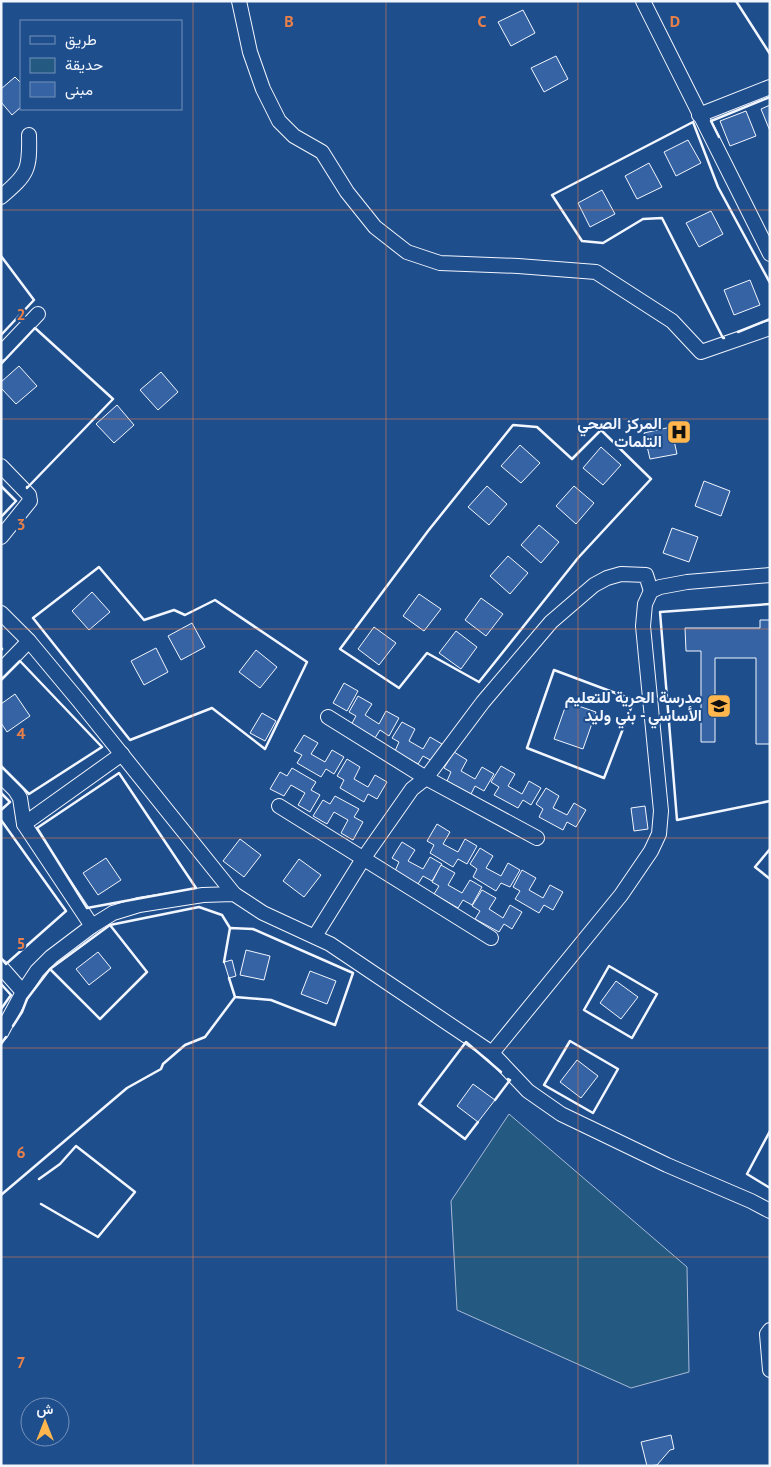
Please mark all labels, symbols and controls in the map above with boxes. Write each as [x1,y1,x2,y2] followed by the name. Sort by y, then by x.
[284,11,294,31] text: B
[478,11,487,31] text: C
[670,11,680,31] text: D
[20,20,182,110] legend
[65,30,97,50] text: طريق
[65,55,103,74] text: حديقة
[65,80,93,100] text: مبنى
[16,304,26,324] text: 2
[577,413,662,451] place label: المركز الصحي التلمات
[666,419,692,445] hospital icon: المركز الصحي التلمات
[16,514,26,534] text: 3
[565,687,702,729] place label: مدرسة الحرية للتعليم الأساسي - بني وليد
[706,693,732,719] school or university icon: مدرسة الحرية للتعليم الأساسي - بني وليد
[16,723,26,743] text: 4
[16,933,26,953] text: 5
[16,1142,26,1162] text: 6
[16,1352,26,1372] text: 7
[20,1397,70,1447] north arrow
[37,1400,54,1418] text: ش

